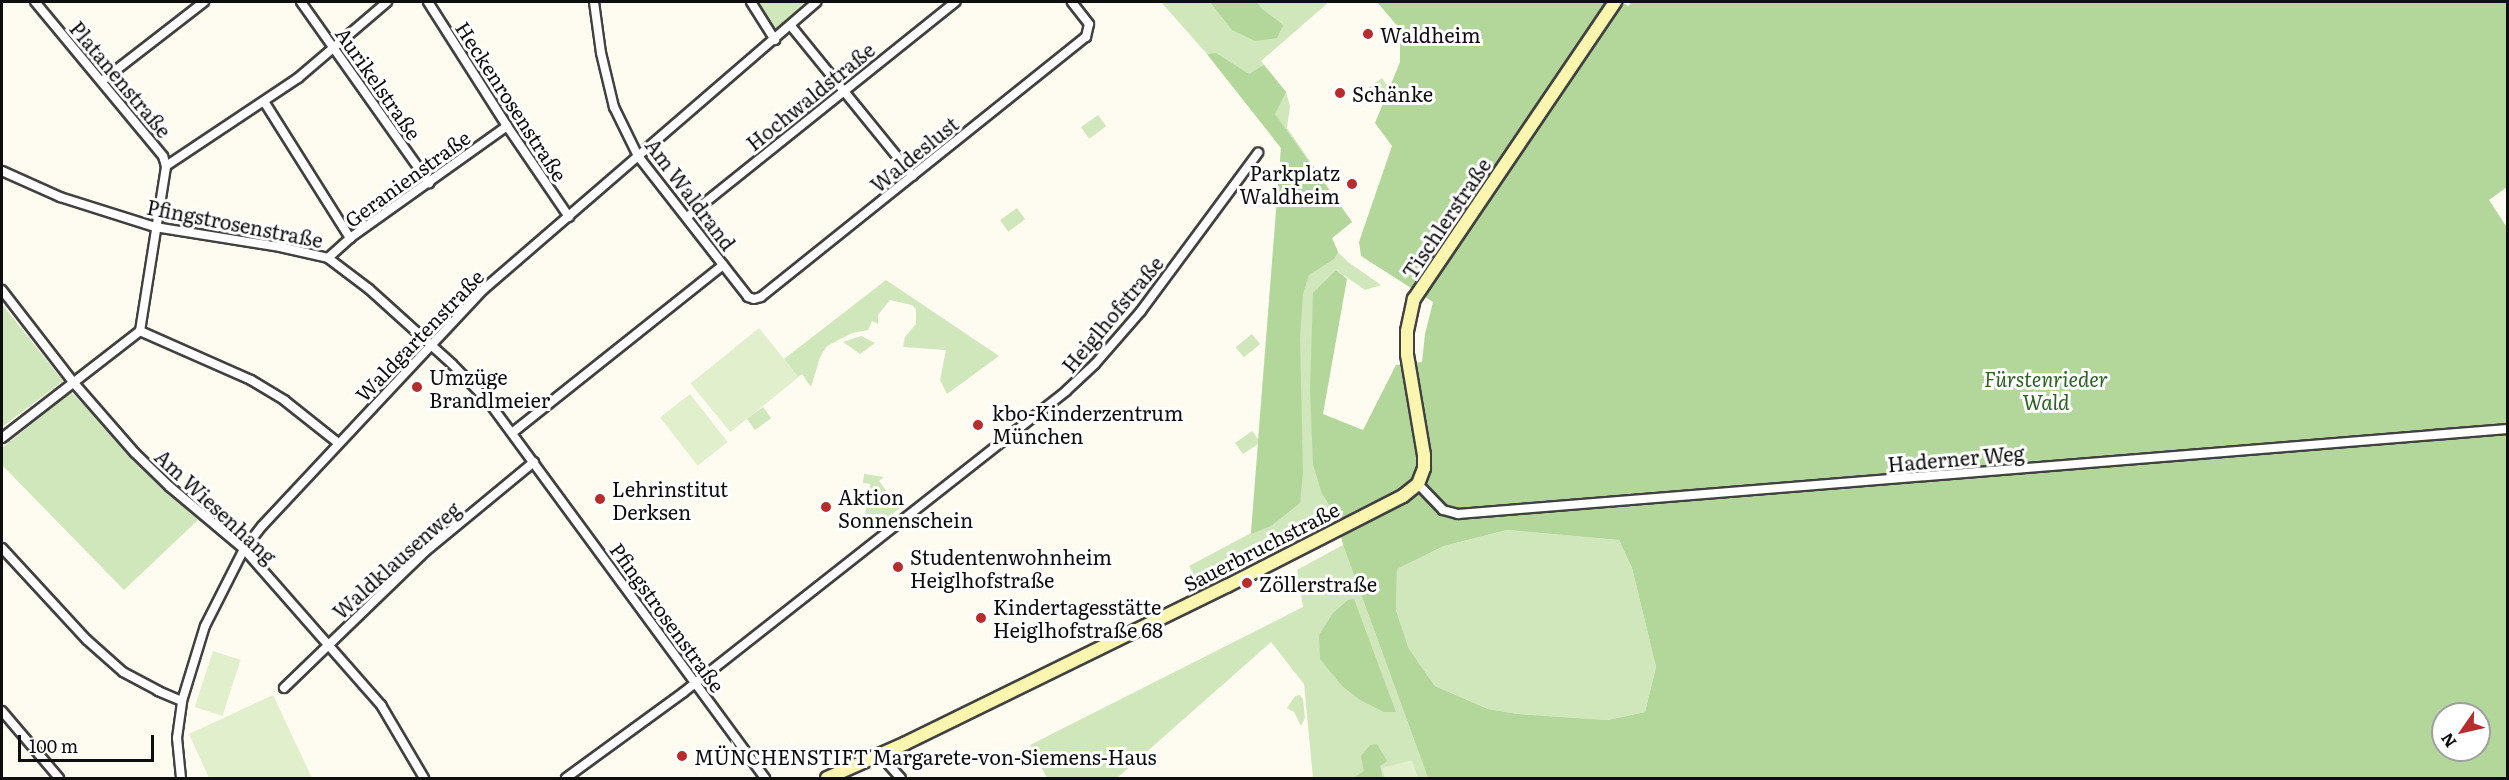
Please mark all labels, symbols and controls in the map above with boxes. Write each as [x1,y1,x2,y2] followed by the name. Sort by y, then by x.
[65,16,177,142] street label: Platanenstraße
[451,17,573,185] street label: Heckenrosenstraße
[331,22,427,144] street label: Aurikelstraße
[1380,22,1481,46] place label: Waldheim
[1361,27,1375,41] marker: Waldheim
[741,37,879,155] street label: Hochwaldstraße
[1352,81,1433,105] place label: Schänke
[1333,86,1347,100] marker: Schänke
[865,111,963,197] street label: Waldeslust
[340,124,474,232] street label: Geranienstraße
[641,133,741,255] street label: Am Waldrand
[1397,153,1495,283] street label: Tischlerstraße
[1239,160,1340,207] place label: Parkplatz Waldheim
[1345,177,1359,191] marker: Parkplatz Waldheim
[145,194,325,252] street label: Pfingstrosenstraße
[1056,251,1168,377] street label: Heiglhofstraße
[350,264,488,406] street label: Waldgartenstraße
[429,364,550,411] place label: Umzüge Brandlmeier
[1984,366,2108,413] park label: Fürstenrieder Wald
[410,380,424,394] marker: Umzüge Brandlmeier
[992,401,1183,448] place label: kbo-Kinderzentrum München
[969,416,987,434] marker: kbo-Kinderzentrum München
[1886,440,2026,476] street label: Haderner Weg
[151,444,281,568] street label: Am Wiesenhang
[612,476,728,523] place label: Lehrinstitut Derksen
[838,484,973,531] place label: Aktion Sonnenschein
[593,492,607,506] marker: Lehrinstitut Derksen
[1179,496,1343,596] street label: Sauerbruchstraße
[327,497,465,623] street label: Waldklausenweg
[819,500,833,514] marker: Aktion Sonnenschein
[606,538,730,696] street label: Pfingstrosenstraße
[910,544,1112,591] place label: Studentenwohnheim Heiglhofstraße
[891,560,905,574] marker: Studentenwohnheim Heiglhofstraße
[1259,571,1377,595] place label: Zöllerstraße
[1240,576,1254,590] marker: Zöllerstraße
[993,594,1163,641] place label: Kindertagesstätte Heiglhofstraße 68
[974,611,988,625] marker: Kindertagesstätte Heiglhofstraße 68
[2431,702,2491,762] north arrow
[21,723,158,761] scale bar
[2434,729,2461,753] text: N
[29,732,78,759] text: 100 m
[694,744,1157,768] place label: MÜNCHENSTIFT Margarete-von-Siemens-Haus
[675,749,689,763] marker: MÜNCHENSTIFT Margarete-von-Siemens-Haus

